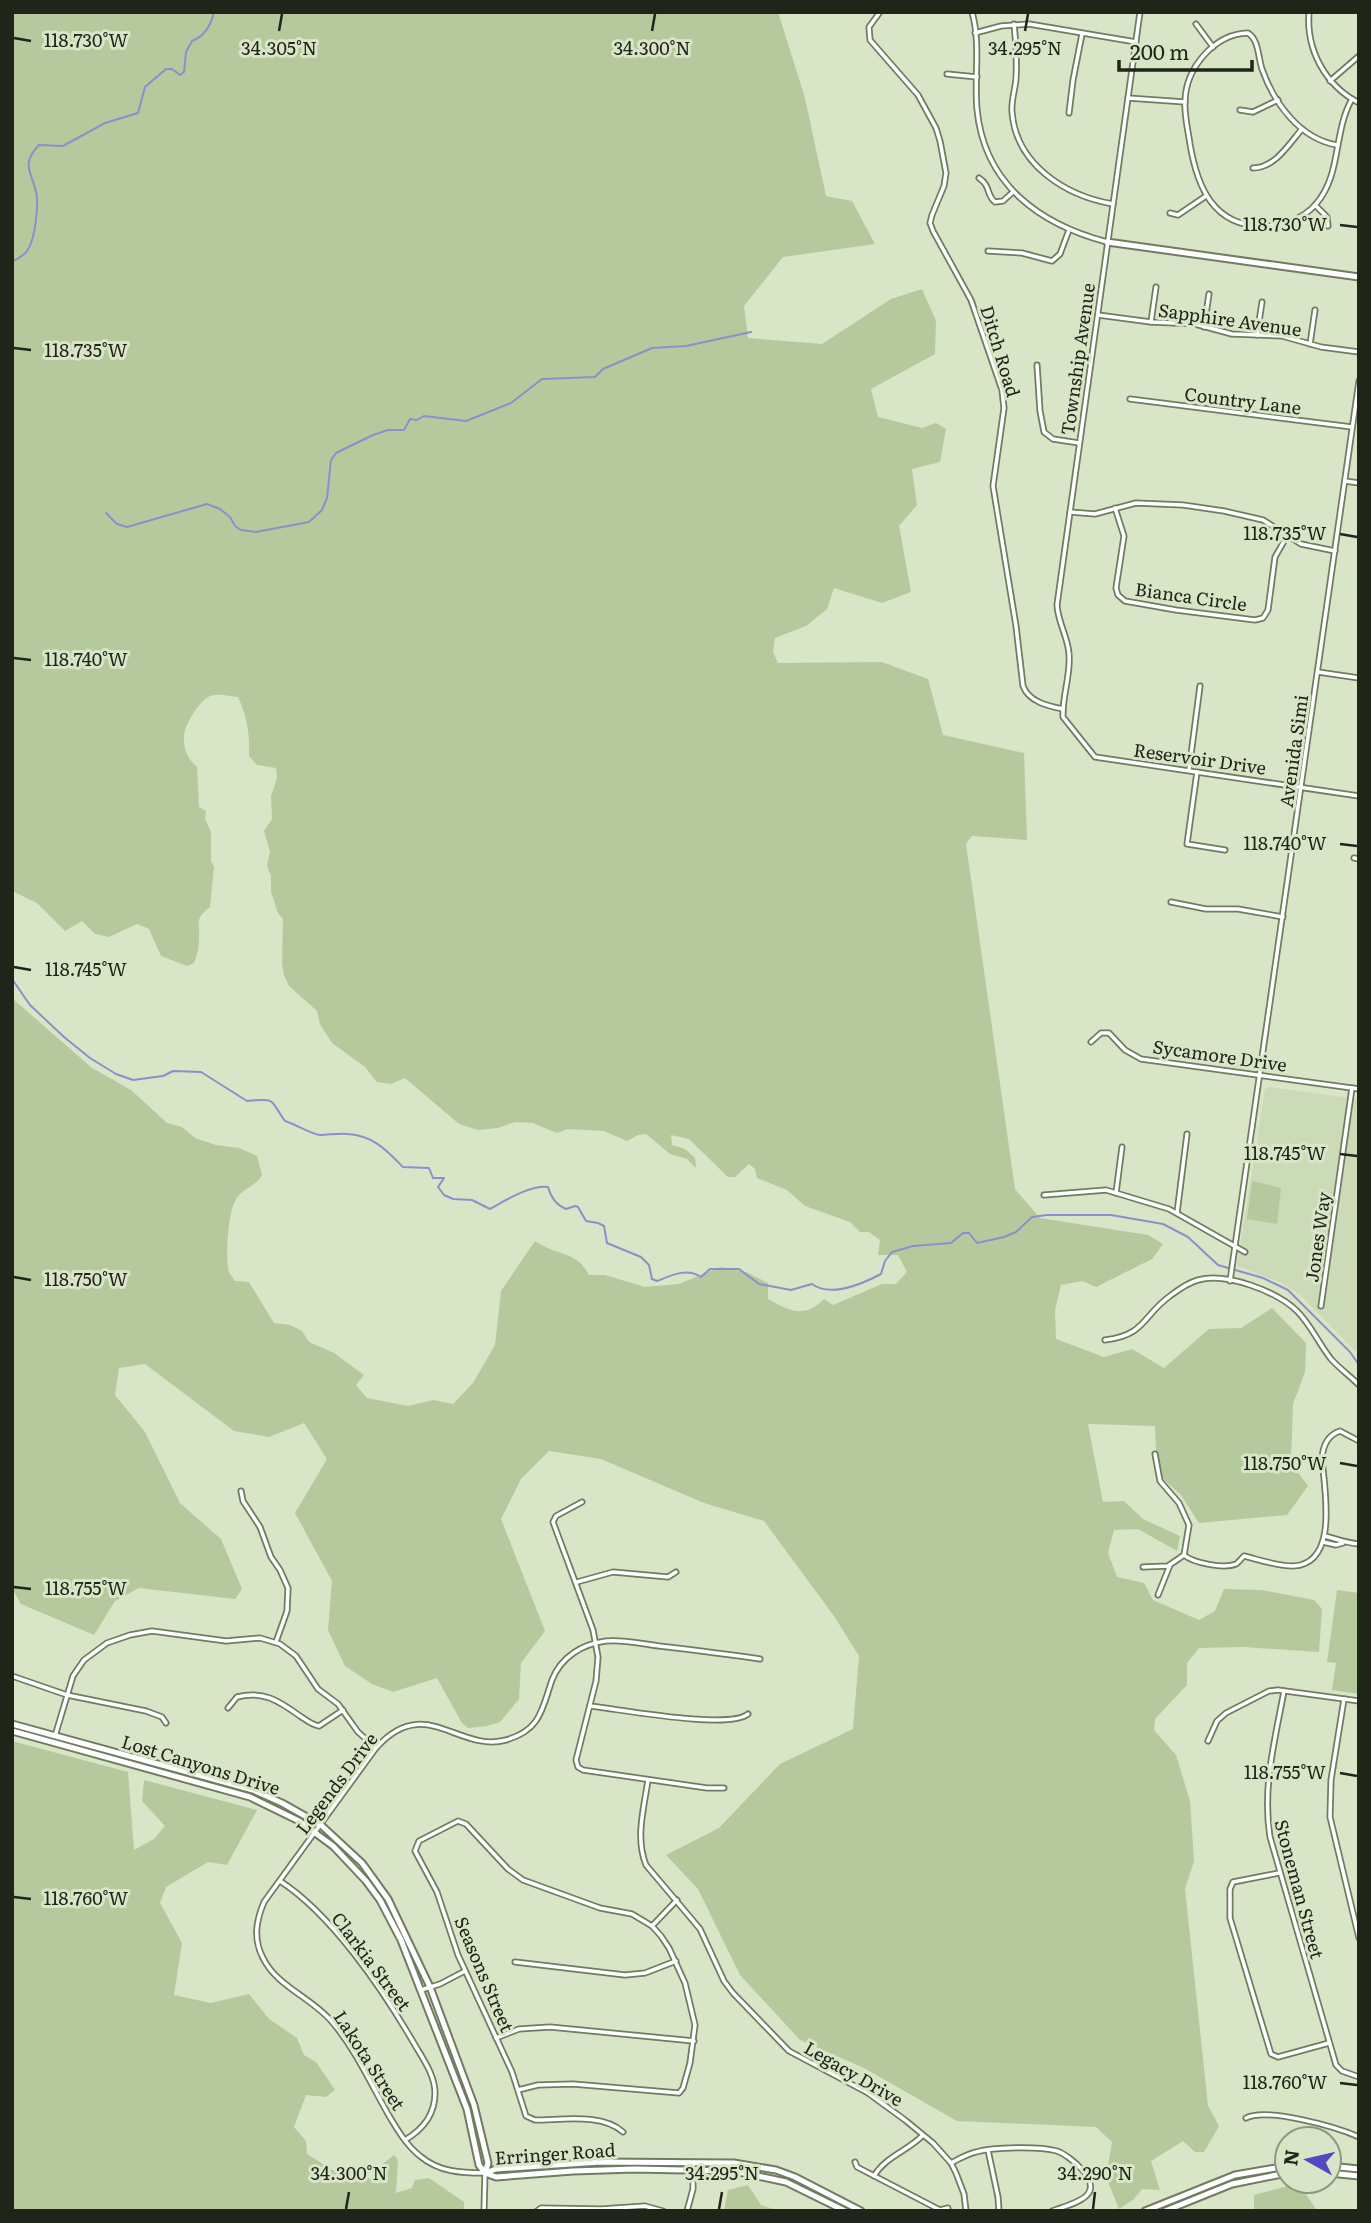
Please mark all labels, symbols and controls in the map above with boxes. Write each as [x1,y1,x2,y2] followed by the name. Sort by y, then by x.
[44,26,128,53] text: 118.730°W
[1119,28,1252,72] scale bar
[241,34,317,61] text: 34.305°N
[613,34,691,61] text: 34.300°N
[988,34,1062,61] text: 34.295°N
[1130,35,1190,66] text: 200 m
[1243,210,1327,237] text: 118.730°W
[1053,281,1101,437] street label: Township Avenue
[1157,296,1303,342] street label: Sapphire Avenue
[974,302,1028,400] street label: Ditch Road
[45,336,128,363] text: 118.735°W
[1183,379,1303,421] street label: Country Lane
[1244,519,1327,546] text: 118.735°W
[1133,575,1249,617] street label: Bianca Circle
[44,645,128,672] text: 118.740°W
[1272,693,1314,809] street label: Avenida Simi
[1132,735,1268,781] street label: Reservoir Drive
[1243,829,1327,856] text: 118.740°W
[45,955,127,982] text: 118.745°W
[1151,1032,1289,1078] street label: Sycamore Drive
[1244,1139,1326,1166] text: 118.745°W
[1297,1190,1337,1284] street label: Jones Way
[44,1265,128,1292] text: 118.750°W
[1243,1449,1327,1476] text: 118.750°W
[45,1574,127,1601] text: 118.755°W
[289,1726,383,1840] street label: Legends Drive
[118,1727,284,1801] street label: Lost Canyons Drive
[1244,1758,1326,1785] text: 118.755°W
[1268,1816,1332,1962] street label: Stoneman Street
[44,1884,128,1911] text: 118.760°W
[326,1906,419,2017] street label: Clarkia Street
[449,1912,522,2037] street label: Seasons Street
[328,2005,413,2116] street label: Lakota Street
[799,2034,909,2112] street label: Legacy Drive
[1243,2068,1327,2095] text: 118.760°W
[1273,2125,1343,2195] north arrow
[494,2135,616,2171] street label: Erringer Road
[1275,2148,1305,2167] text: N
[310,2159,388,2186] text: 34.300°N
[685,2159,759,2186] text: 34.295°N
[1057,2159,1133,2186] text: 34.290°N

